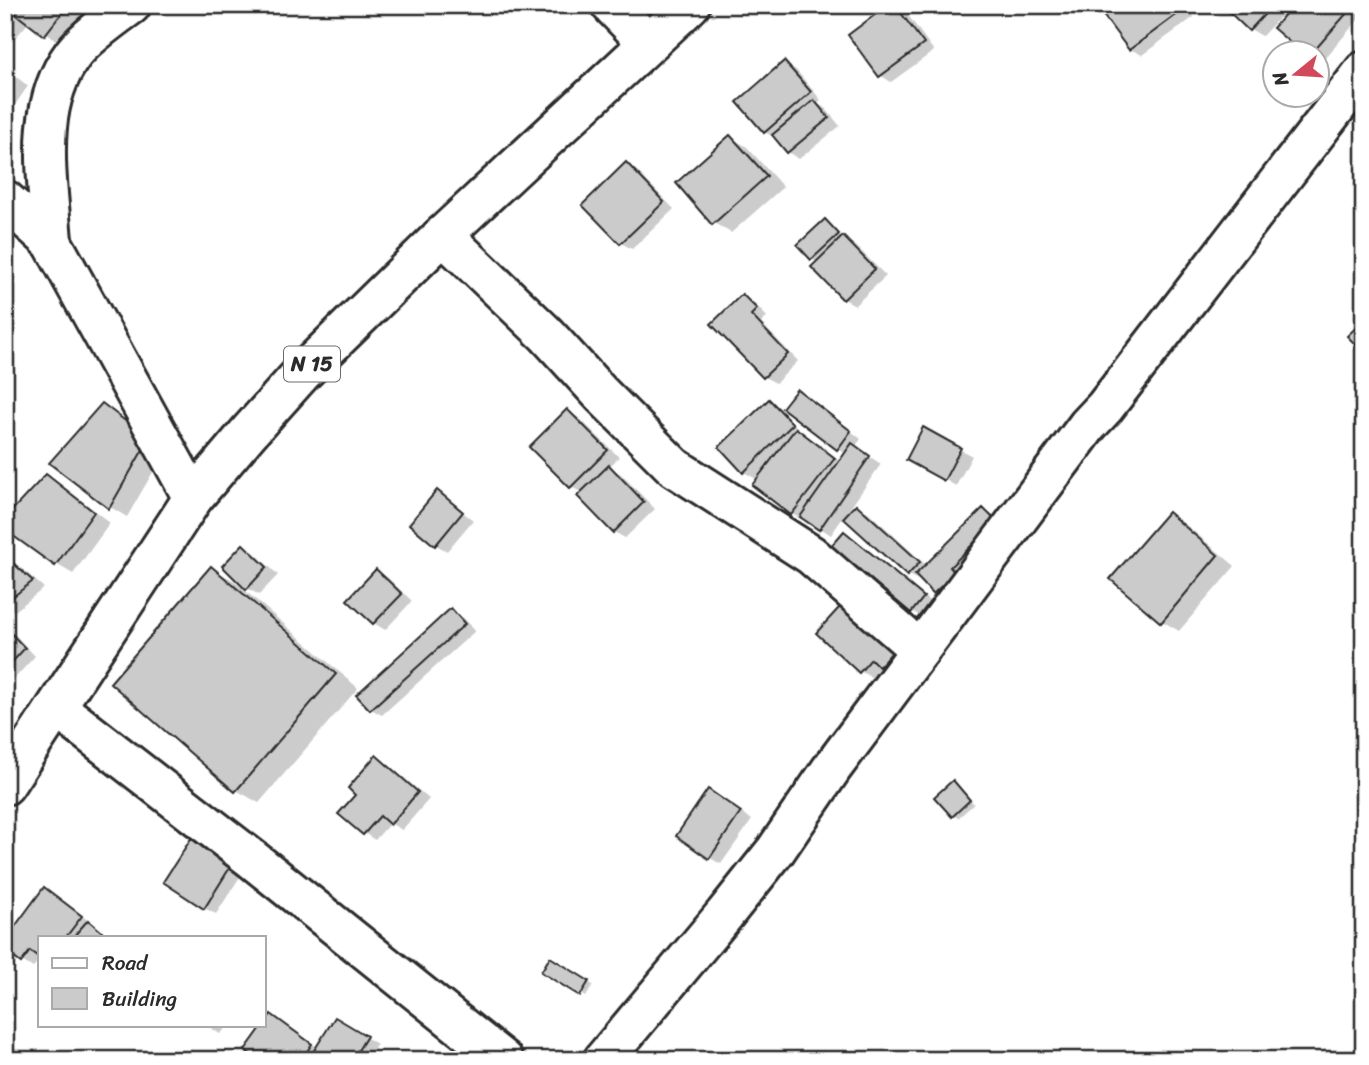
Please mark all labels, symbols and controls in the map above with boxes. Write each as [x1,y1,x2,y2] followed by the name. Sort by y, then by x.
[1260,38,1330,108] north arrow
[1262,67,1298,91] text: N
[284,346,340,382] road number: N 15
[38,936,266,1026] legend
[102,944,149,982] text: Road
[102,980,178,1018] text: Building

